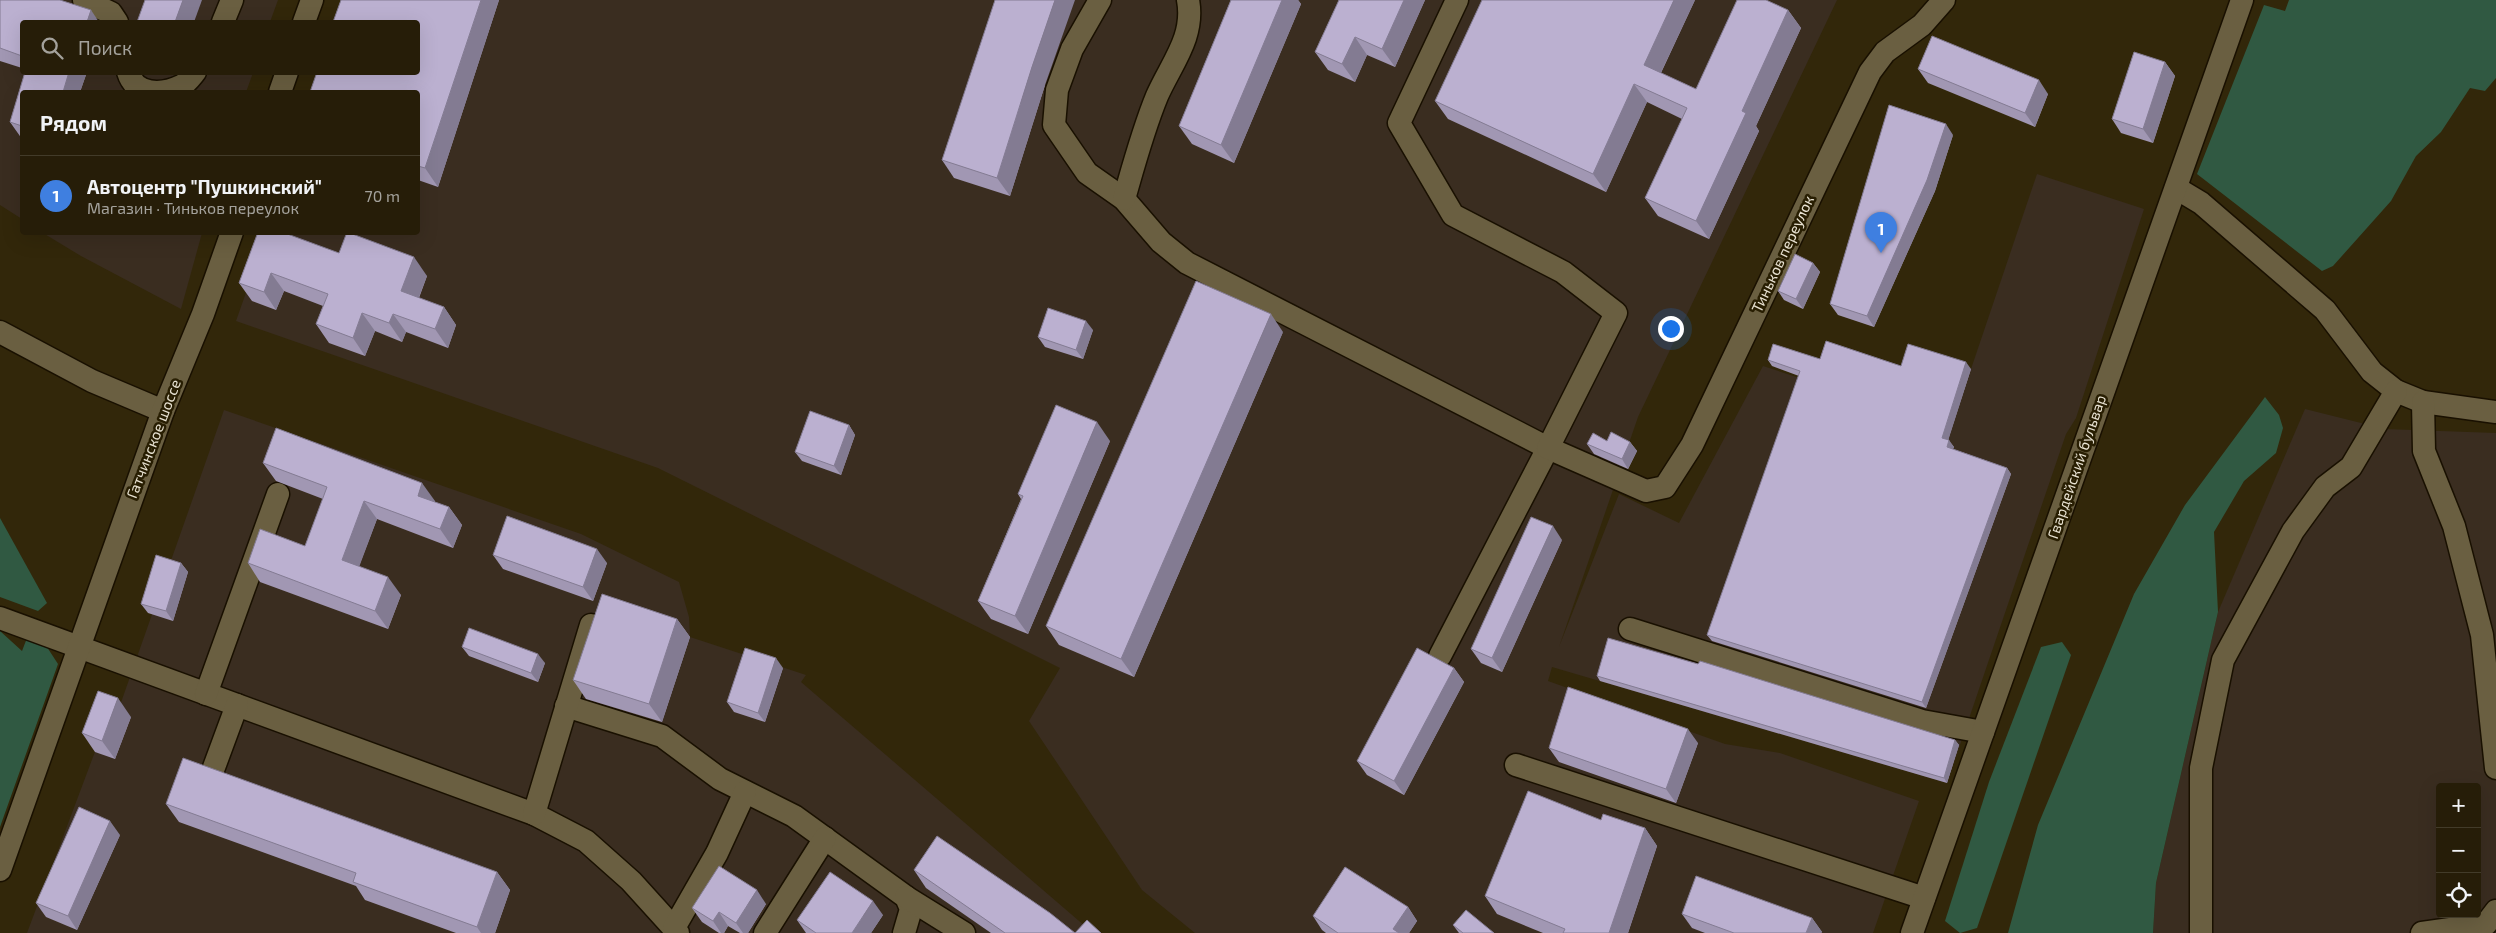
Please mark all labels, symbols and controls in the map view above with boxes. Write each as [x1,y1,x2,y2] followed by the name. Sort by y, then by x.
[20,20,420,75] search box
[38,34,66,62] icon: search
[78,36,132,59] text: Поиск
[40,110,107,135] text: Рядом
[87,175,322,198] text: Автоцентр "Пушкинский"
[53,186,59,205] text: 1
[365,186,400,205] text: 70 m
[1747,192,1818,315] street label: Тиньков переулок
[87,198,299,217] text: Магазин · Тиньков переулок
[1865,212,1897,253] pin: 1
[1658,316,1684,342] your location
[122,377,184,501] street label: Гатчинское шоссе
[2043,392,2110,541] street label: Гвардейский бульвар
[2436,783,2481,918] map controls
[2436,783,2481,828] button: +
[2436,828,2481,873] button: −
[2436,873,2481,918] button: locate

